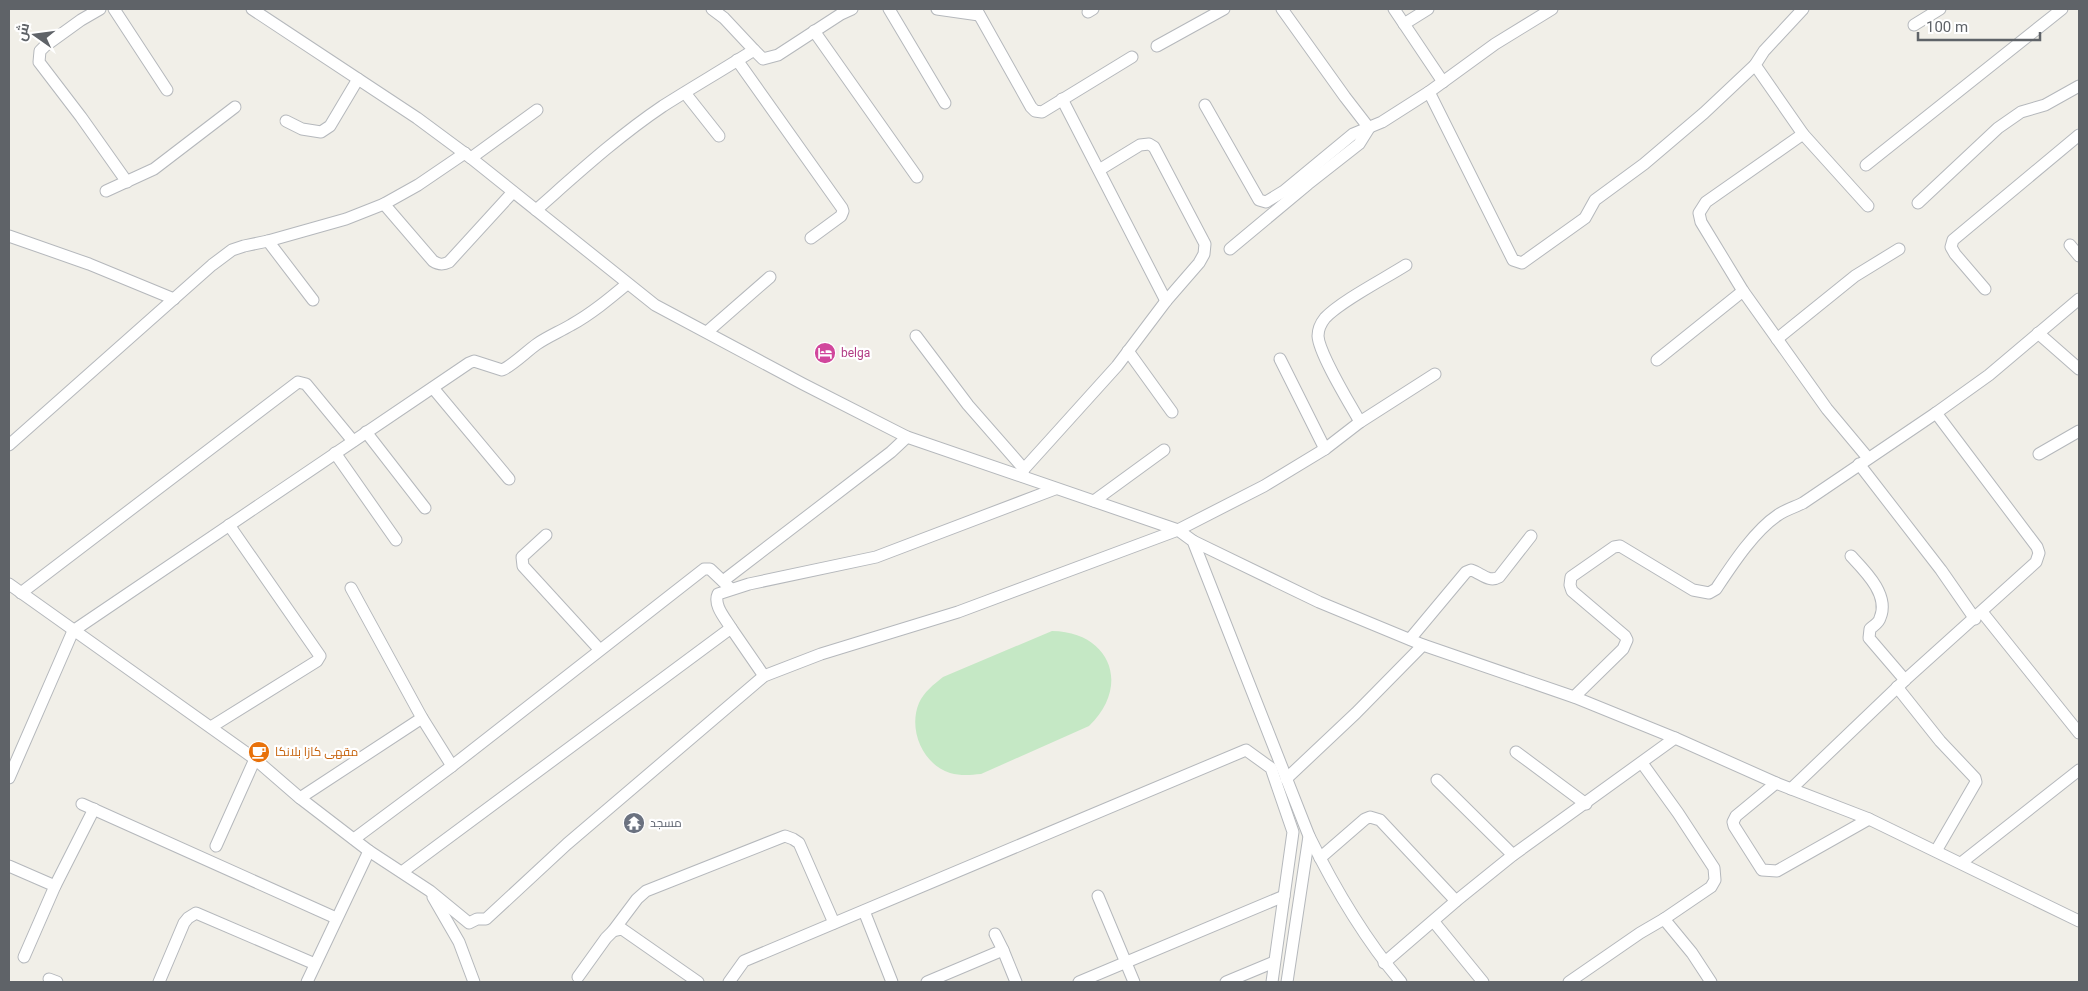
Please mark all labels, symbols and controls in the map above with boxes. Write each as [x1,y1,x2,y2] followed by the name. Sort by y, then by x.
[10,10,60,60] north arrow
[1918,10,2040,42] scale bar
[1926,18,1968,36] text: 100 m
[12,21,33,43] text: ش
[813,341,837,365] hotel icon: belga
[841,346,870,360] place label: belga
[247,740,271,764] cafe icon: مقهى كازا بلانكا
[275,745,358,759] place label: مقهى كازا بلانكا
[622,811,646,835] temple icon: مسجد
[650,816,682,830] place label: مسجد

